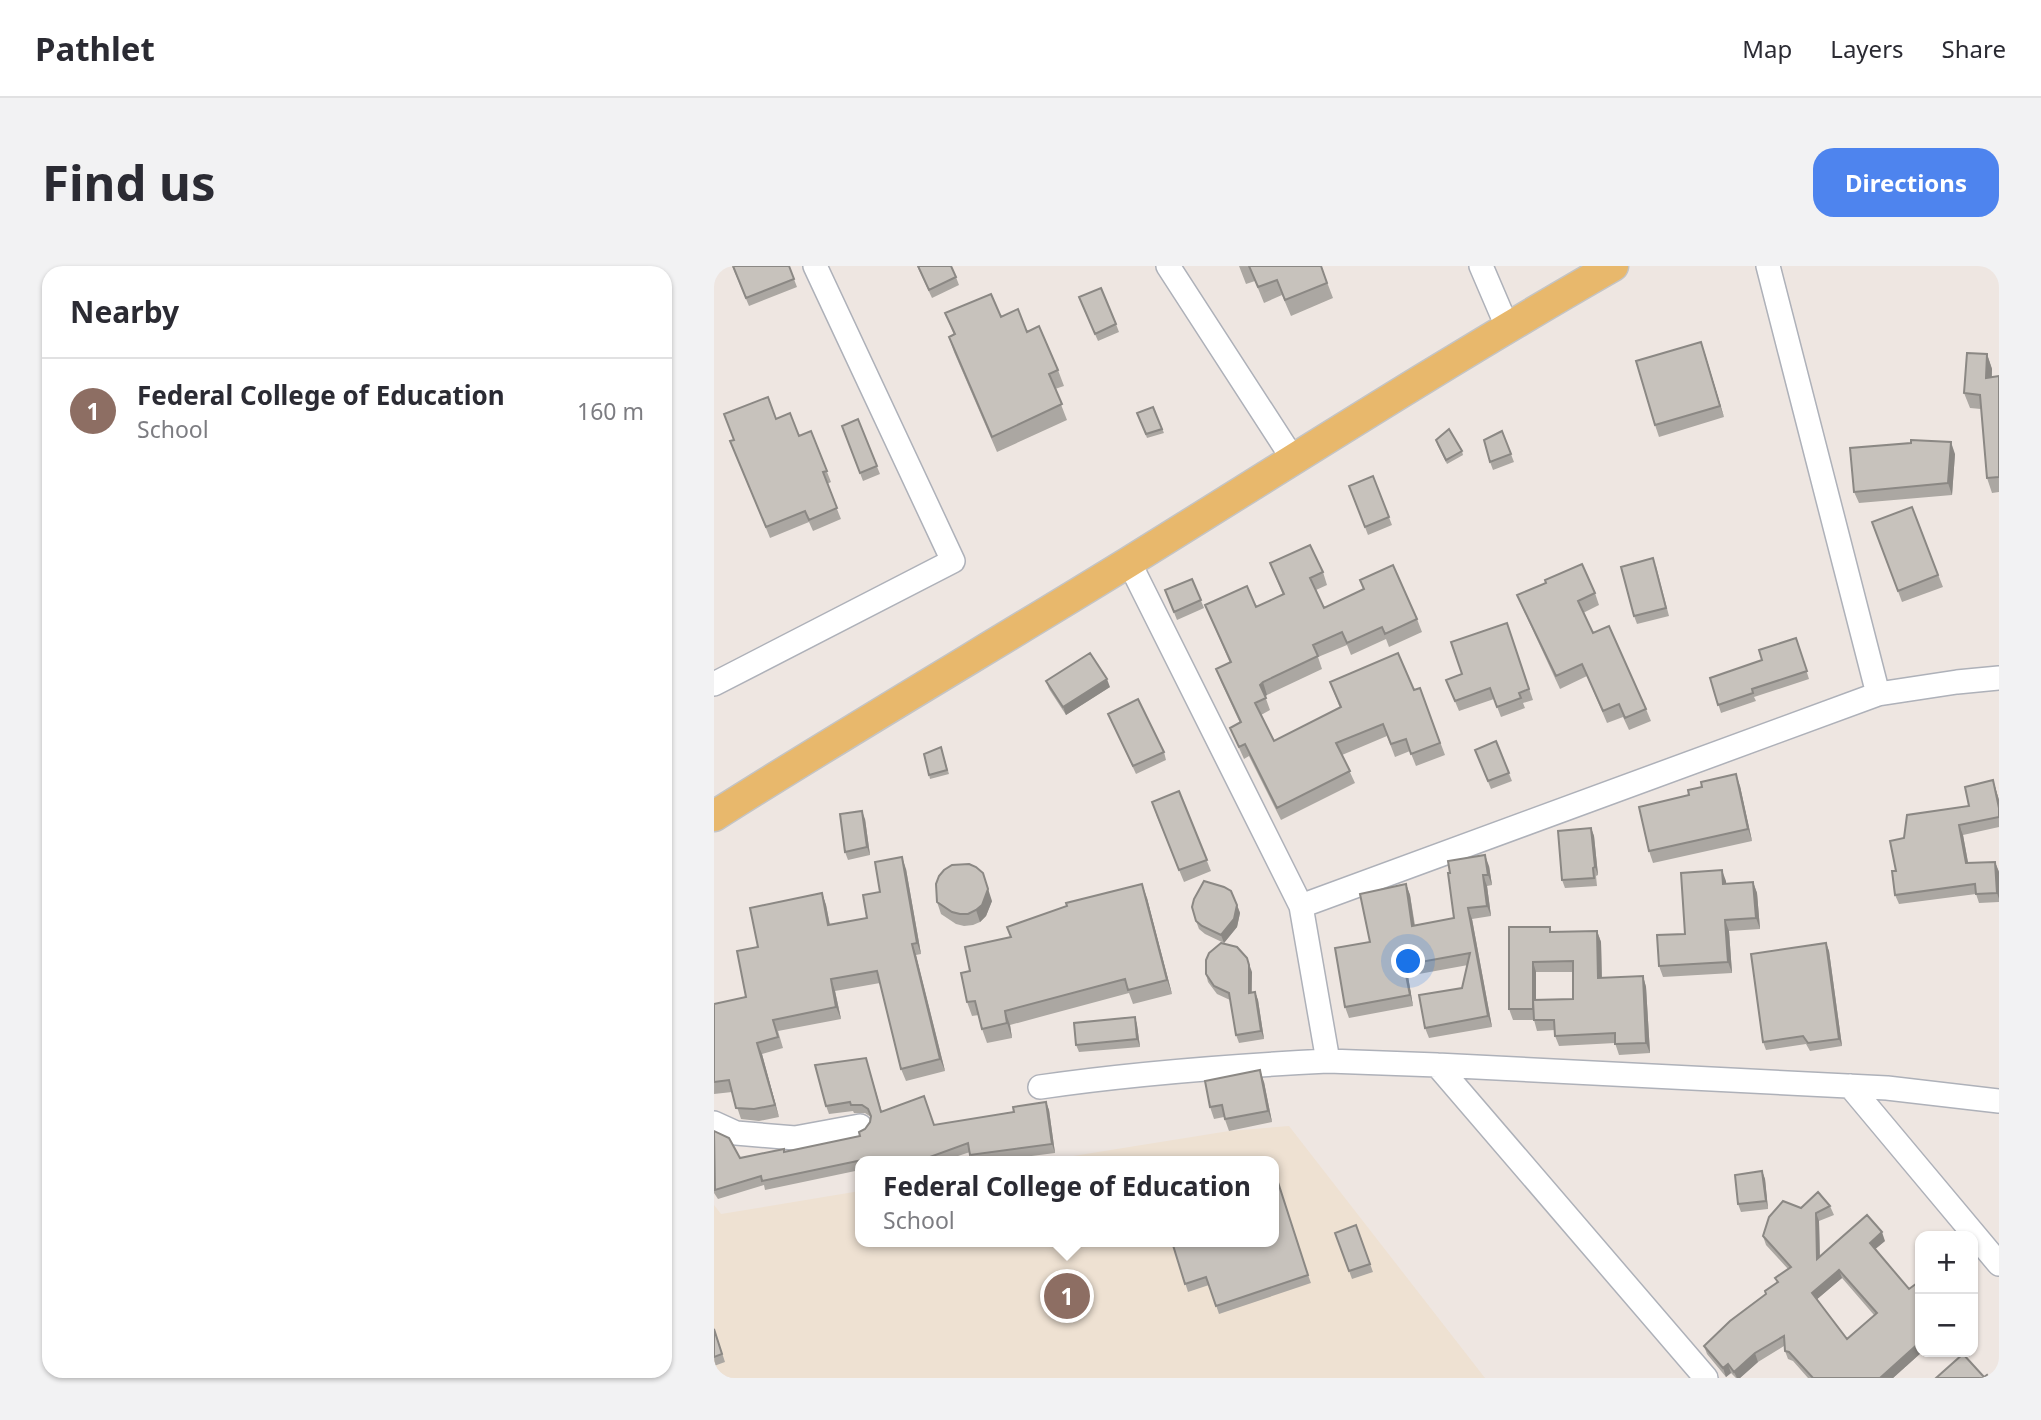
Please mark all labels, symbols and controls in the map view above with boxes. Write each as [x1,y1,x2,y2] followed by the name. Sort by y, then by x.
[35,26,155,71] text: Pathlet
[1742,32,1792,65] text: Map
[1830,32,1904,65] text: Layers
[1942,32,2006,65] text: Share
[1813,148,1999,217] button: Directions
[42,149,216,215] text: Find us
[70,291,179,332] text: Nearby
[137,377,505,413] text: Federal College of Education
[86,395,100,427] text: 1
[577,395,644,427] text: 160 m
[137,413,209,445] text: School
[1391,944,1425,978] your location
[855,1156,1279,1247] popup
[883,1168,1251,1204] text: Federal College of Education
[883,1204,955,1236] text: School
[1915,1231,1978,1357] map controls
[1915,1231,1978,1294] button: +
[1044,1270,1090,1322] pin: 1
[1915,1294,1978,1357] button: −

